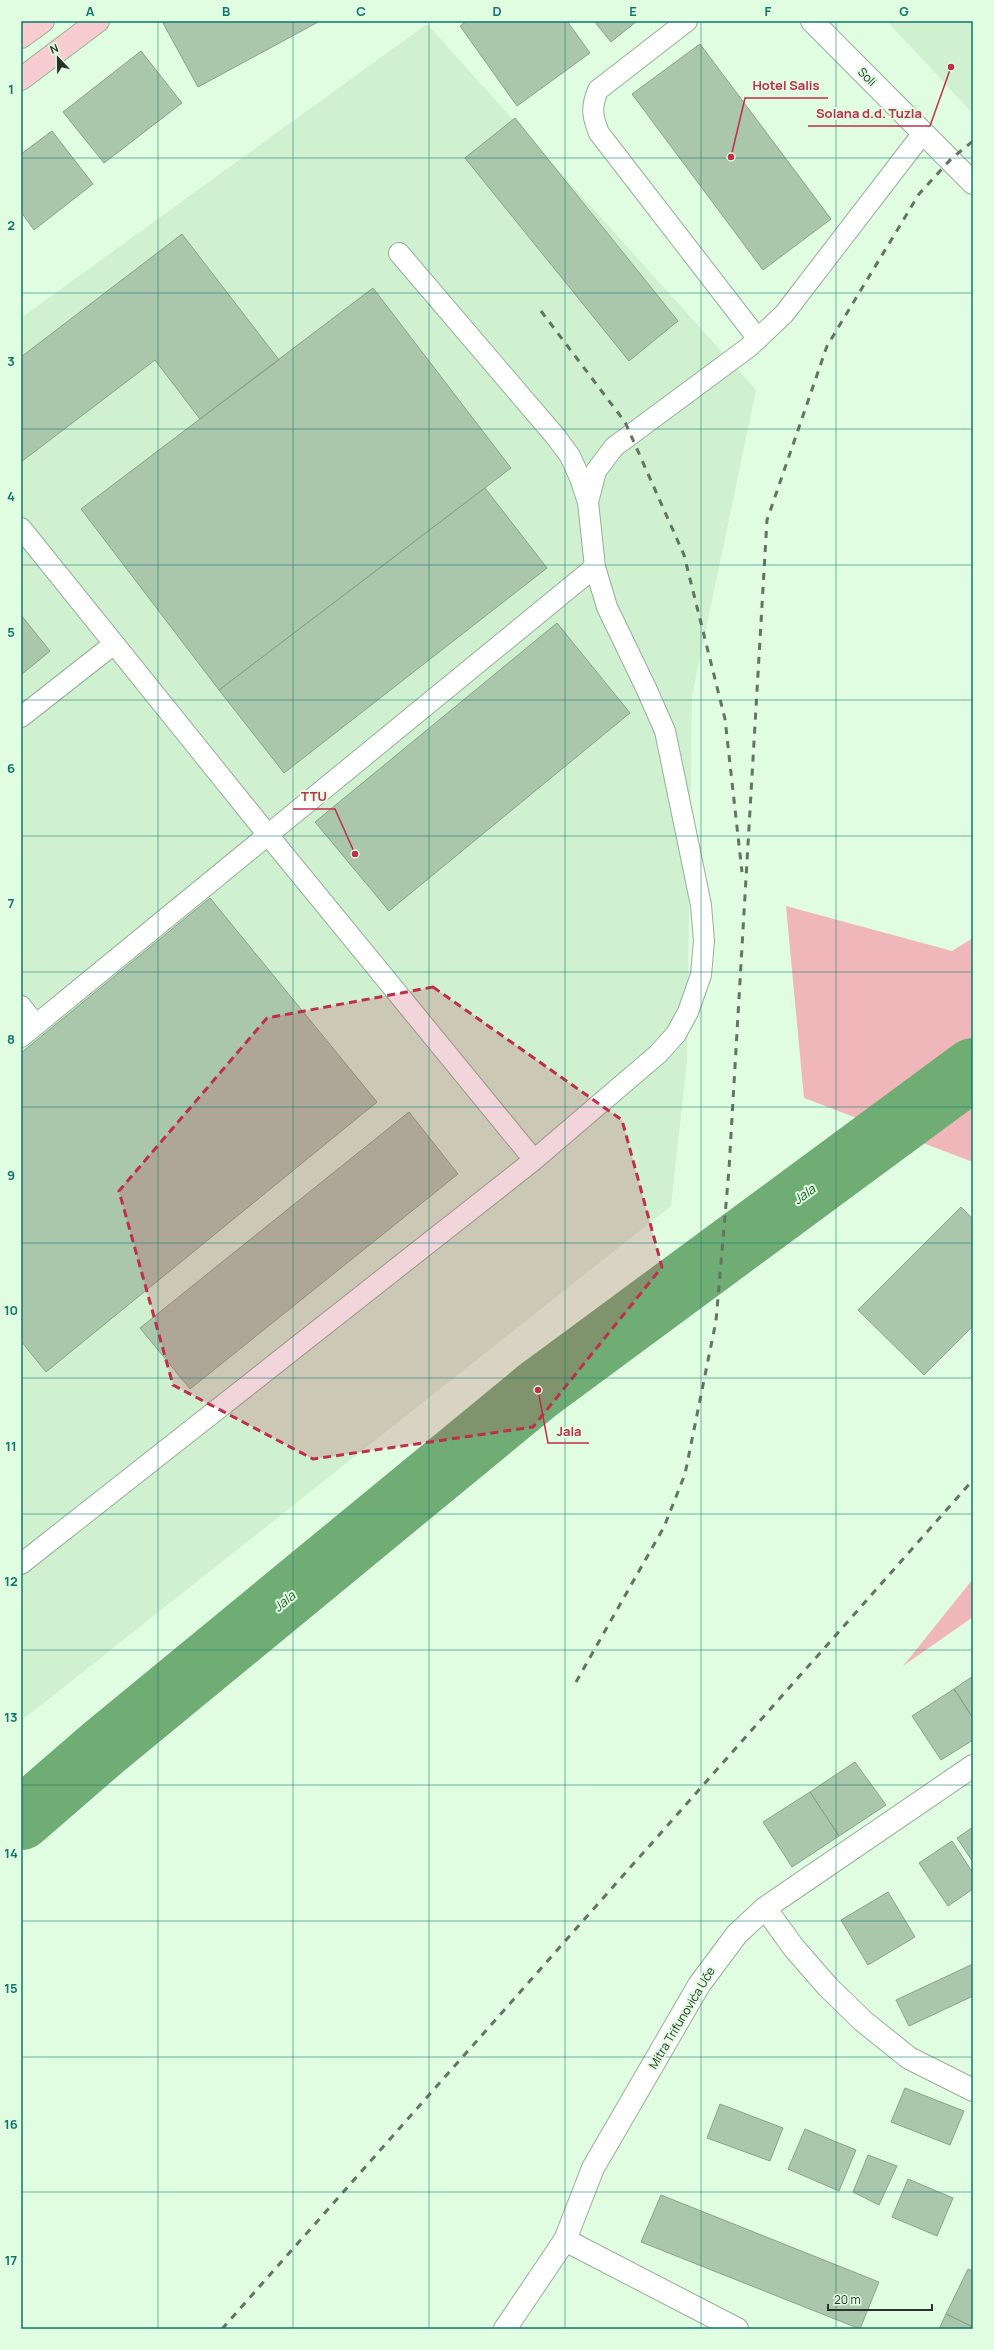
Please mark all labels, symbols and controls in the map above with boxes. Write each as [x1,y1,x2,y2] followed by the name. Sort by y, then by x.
[86,2,95,20] text: A
[222,2,230,20] text: B
[356,2,366,20] text: C
[492,2,502,20] text: D
[629,2,637,20] text: E
[765,2,772,20] text: F
[899,2,909,20] text: G
[38,38,78,78] north arrow
[48,40,61,57] text: N
[854,64,880,90] street label: Soli
[745,73,828,98] callout: Hotel Salis
[752,76,820,94] text: Hotel Salis
[8,80,14,98] text: 1
[808,101,930,126] callout: Solana d.d. Tuzla
[816,104,922,122] text: Solana d.d. Tuzla
[7,216,15,234] text: 2
[7,352,15,370] text: 3
[7,487,15,505] text: 4
[7,623,15,641] text: 5
[7,759,15,777] text: 6
[293,784,335,809] callout: TTU
[301,787,327,805] text: TTU
[8,894,15,912] text: 7
[7,1030,15,1048] text: 8
[7,1166,15,1184] text: 9
[789,1179,819,1208] water label: Jala
[4,1301,18,1319] text: 10
[548,1418,589,1443] callout: Jala
[556,1422,582,1440] text: Jala
[5,1437,17,1455] text: 11
[4,1572,18,1590] text: 12
[269,1586,299,1615] water label: Jala
[4,1708,18,1726] text: 13
[4,1844,18,1862] text: 14
[644,1964,719,2072] street label: Mitra Trifunovića Uče
[4,1979,18,1997] text: 15
[4,2115,18,2133] text: 16
[5,2251,17,2269] text: 17
[828,2286,932,2312] scale bar
[834,2291,861,2308] text: 20 m

